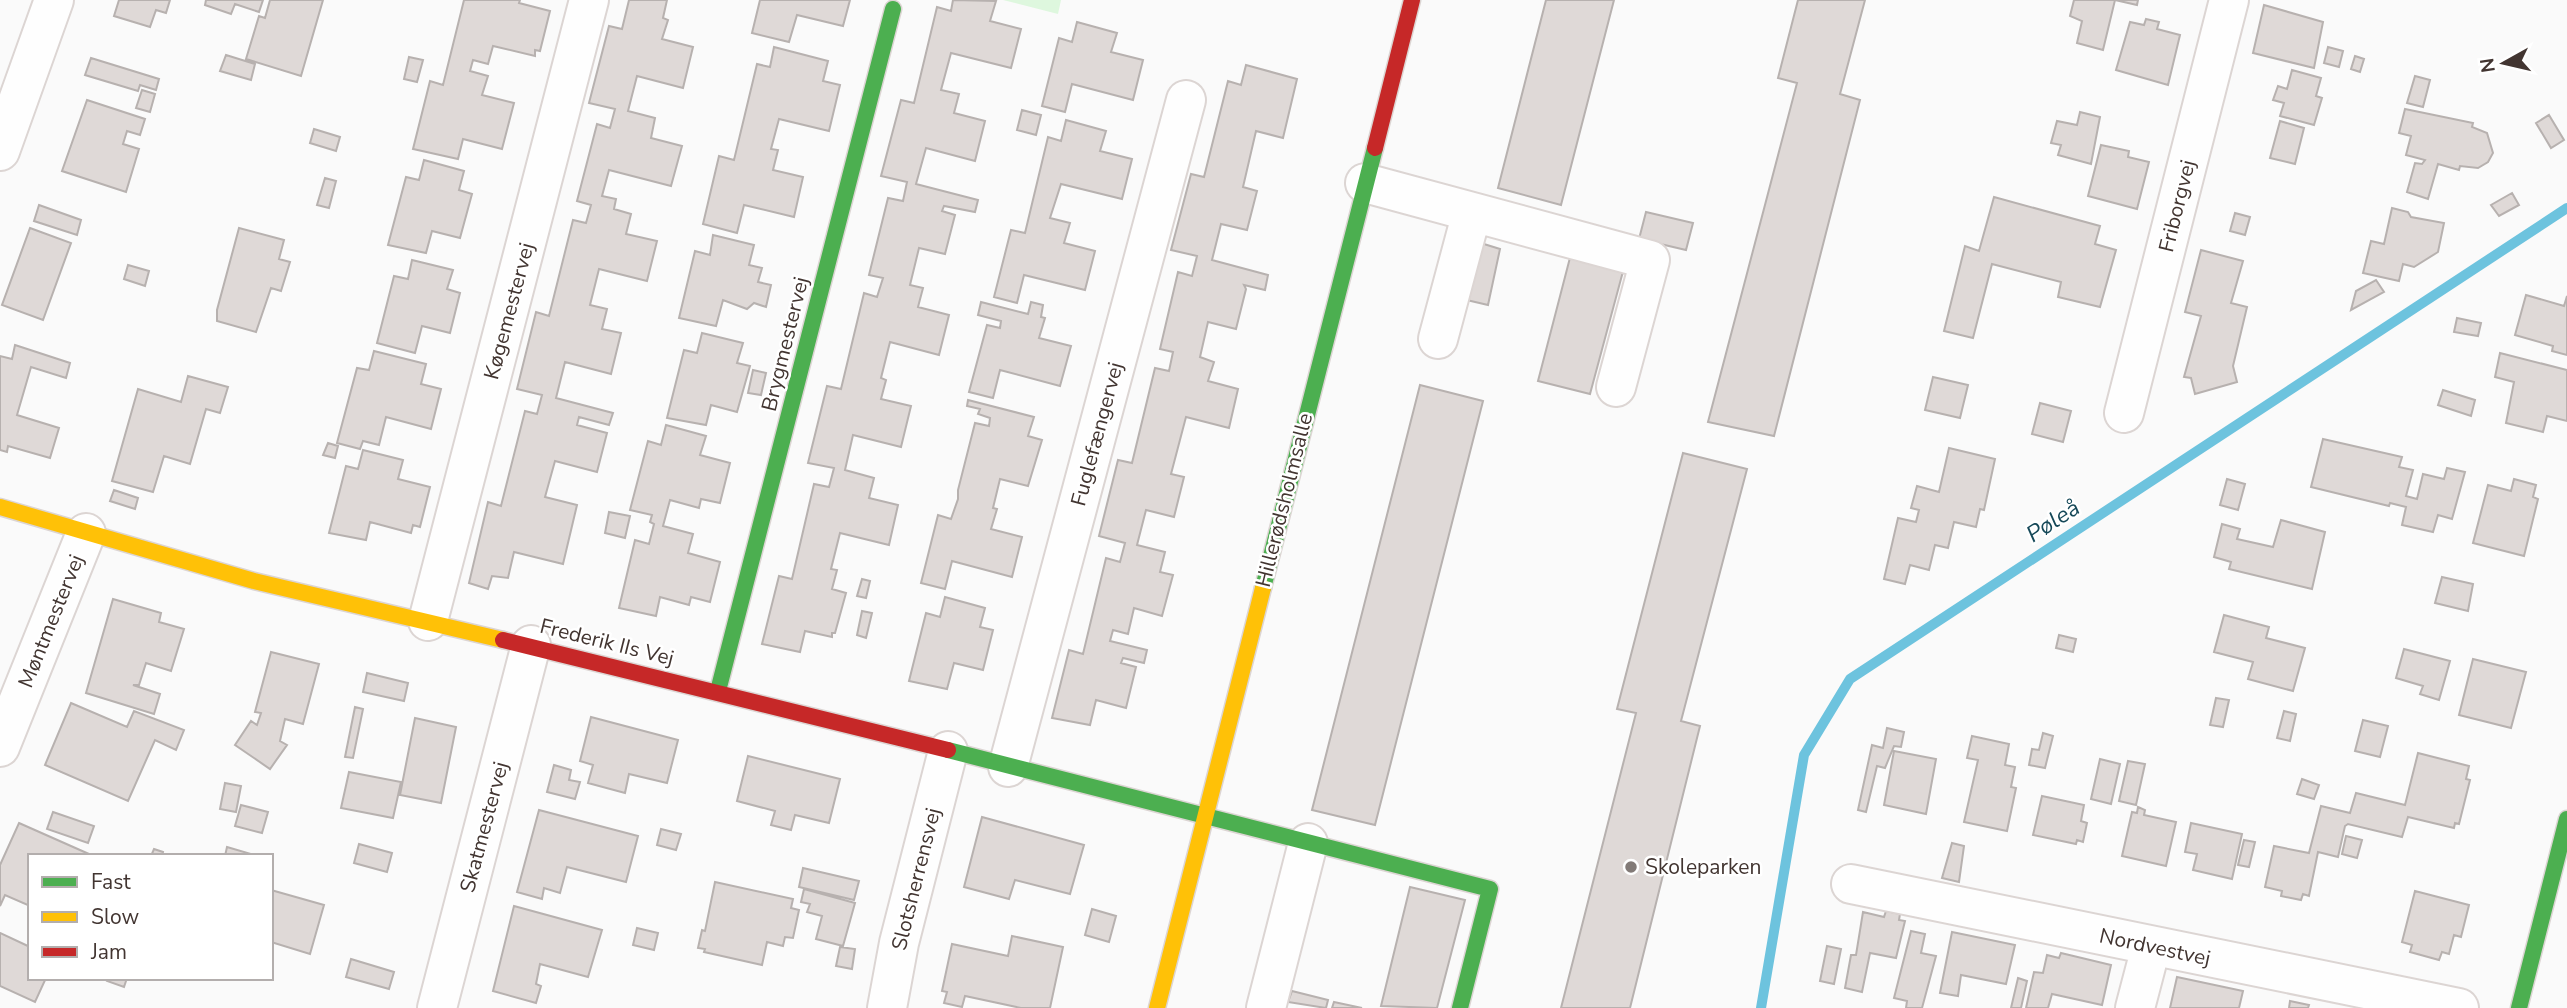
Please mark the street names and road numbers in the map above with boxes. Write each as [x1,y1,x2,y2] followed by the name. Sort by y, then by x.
[2152,157,2202,255] street label: Friborgvej
[477,239,541,383] street label: Køgemestervej
[755,274,815,414] street label: Brygmestervej
[1064,359,1130,509] street label: Fuglefængervej
[1249,410,1319,590] street label: Hillerødsholmsalle
[12,550,90,692] street label: Møntmestervej
[537,612,677,672] street label: Frederik IIs Vej
[453,759,515,895] street label: Skatmestervej
[885,805,947,953] street label: Slotsherrensvej
[2097,922,2213,972] street label: Nordvestvej

